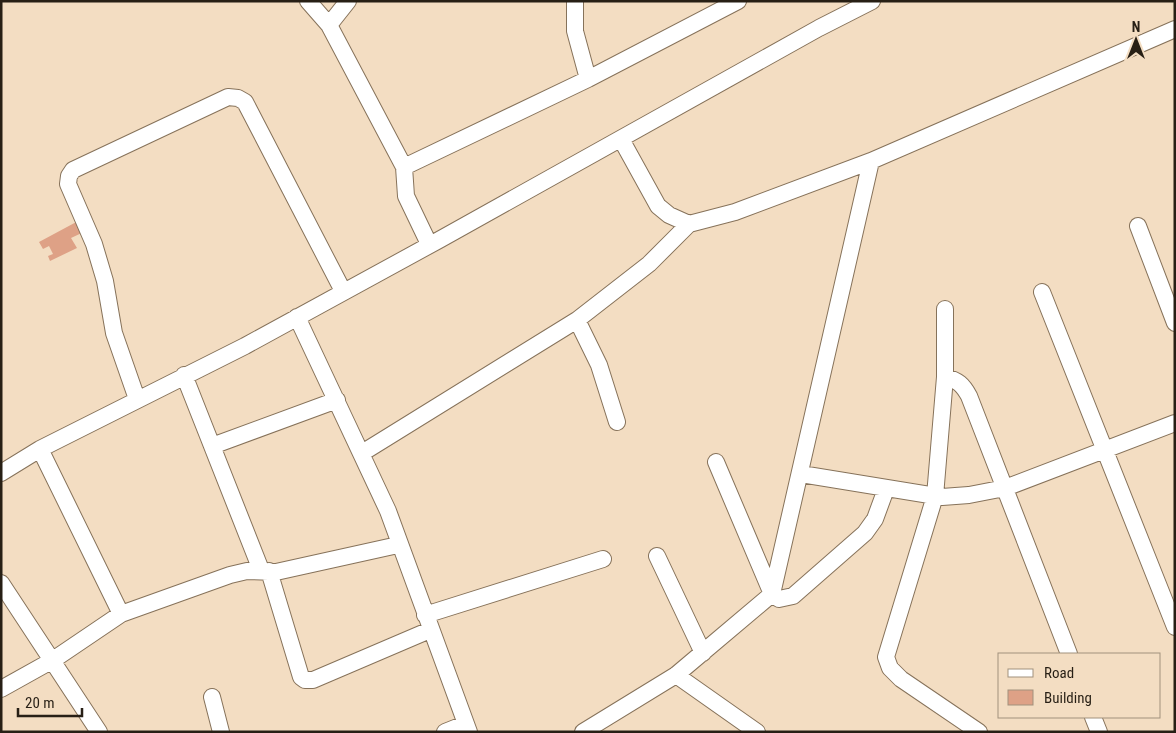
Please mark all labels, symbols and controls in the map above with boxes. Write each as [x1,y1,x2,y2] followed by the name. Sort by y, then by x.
[1111,15,1161,65] north arrow
[1132,19,1140,35] text: N
[998,653,1161,718] legend
[1044,664,1074,682] text: Road
[18,686,81,718] scale bar
[1044,689,1092,707] text: Building
[25,694,55,712] text: 20 m

